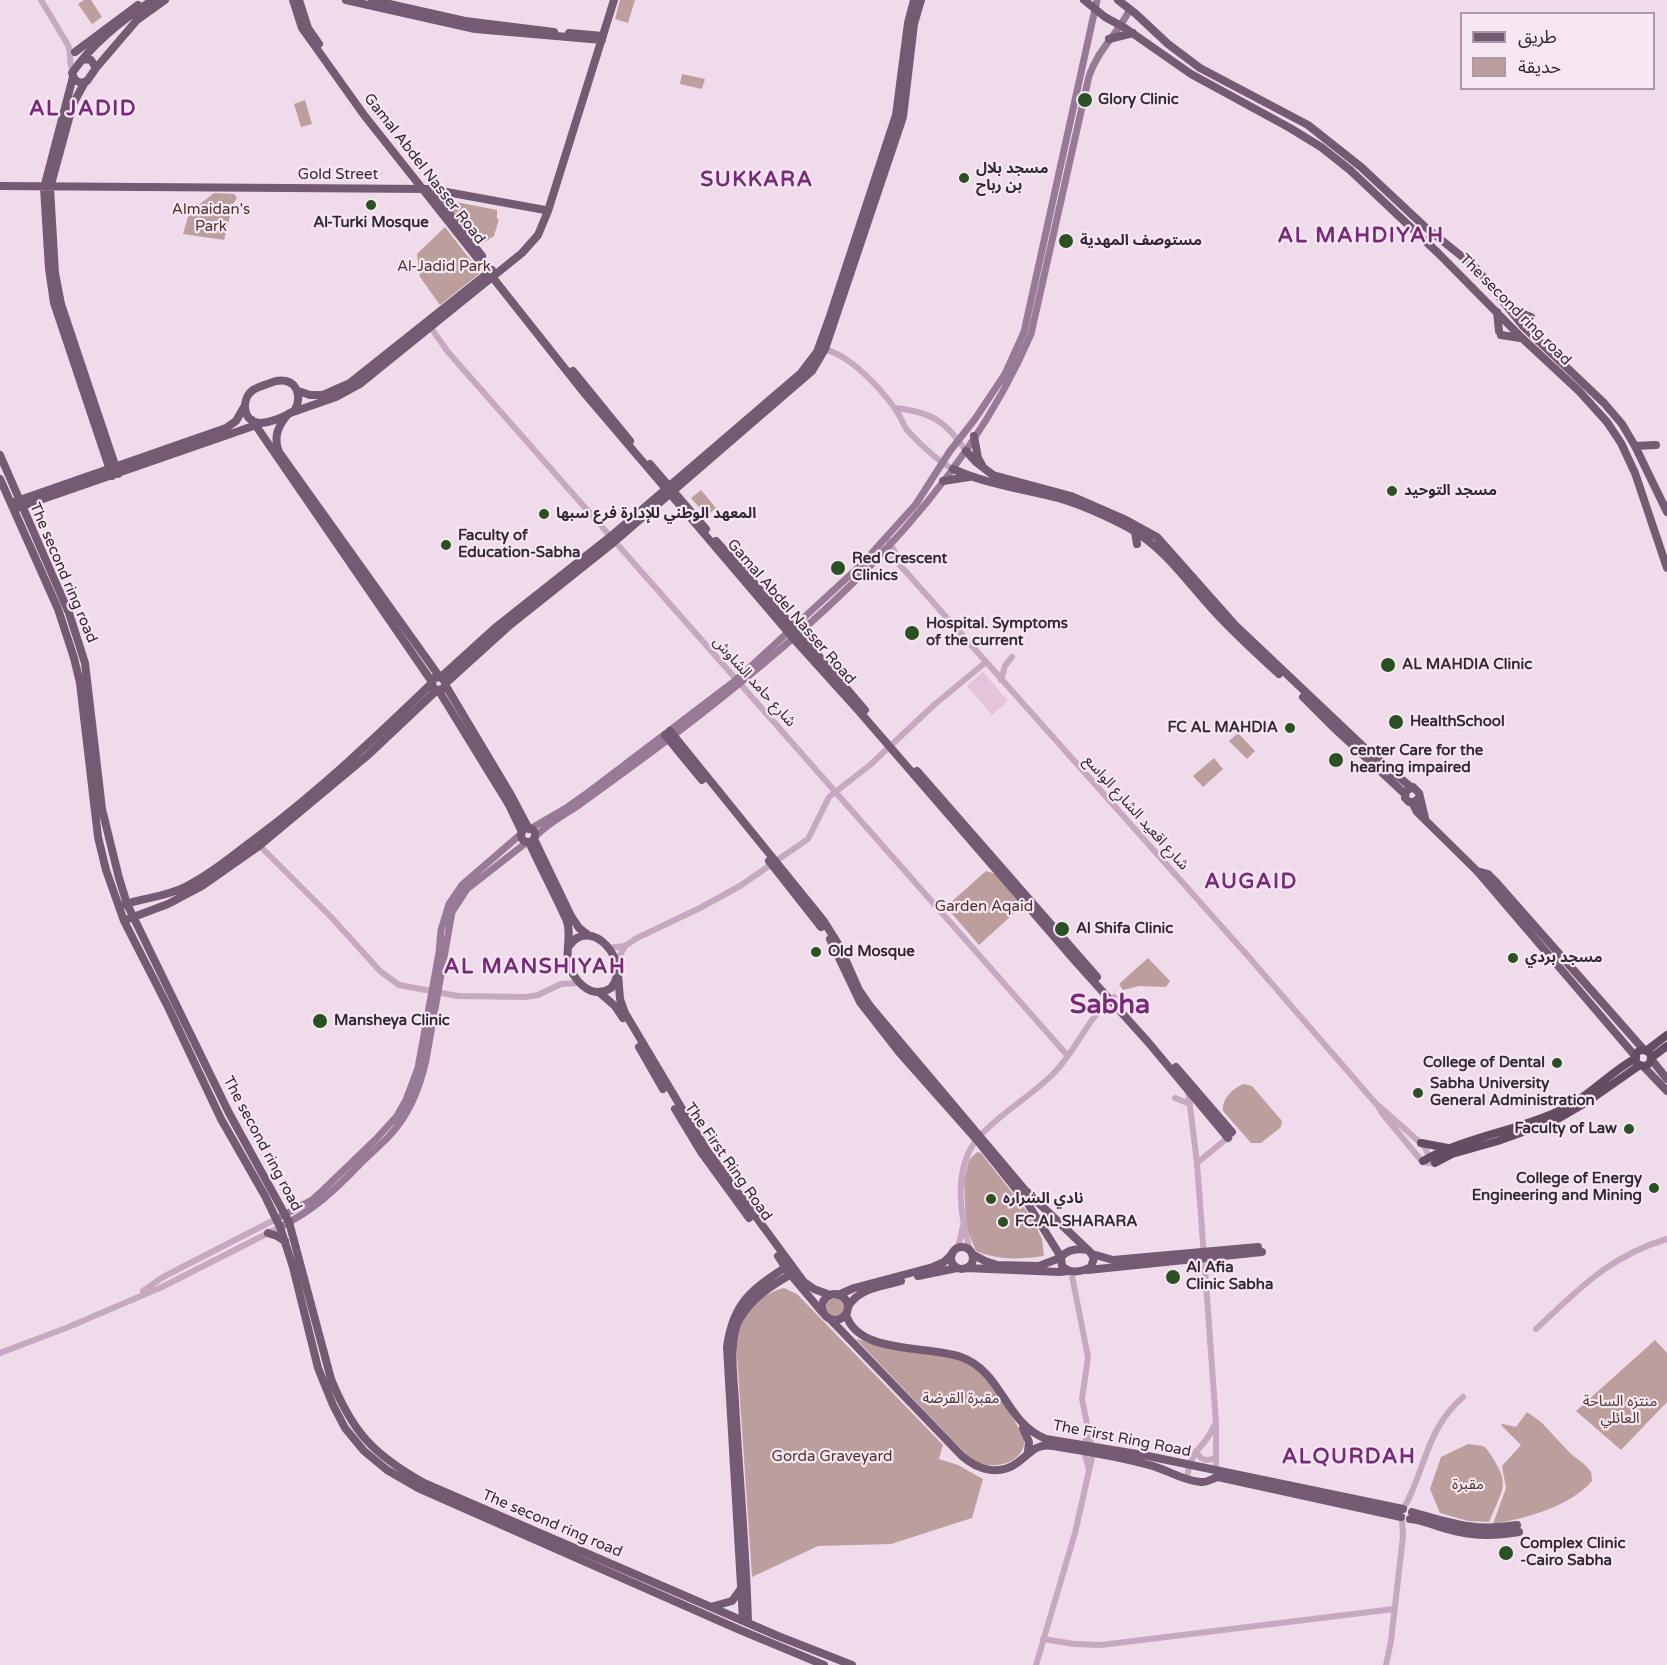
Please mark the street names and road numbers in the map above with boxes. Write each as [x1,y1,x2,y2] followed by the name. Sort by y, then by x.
[360,90,488,248] street label: Gamal Abdel Nasser Road
[298,166,378,184] street label: Gold Street
[1455,250,1575,370] street label: The second ring road
[25,500,101,646] street label: The second ring road
[723,536,859,688] street label: Gamal Abdel Nasser Road
[709,633,799,731] street label: شارع حامد الشاوش
[1080,752,1192,874] street label: شارع اقعيد الشارع الواسع
[219,1073,305,1215] street label: The second ring road
[680,1099,776,1225] street label: The First Ring Road
[1051,1417,1193,1461] street label: The First Ring Road
[479,1486,625,1562] street label: The second ring road

